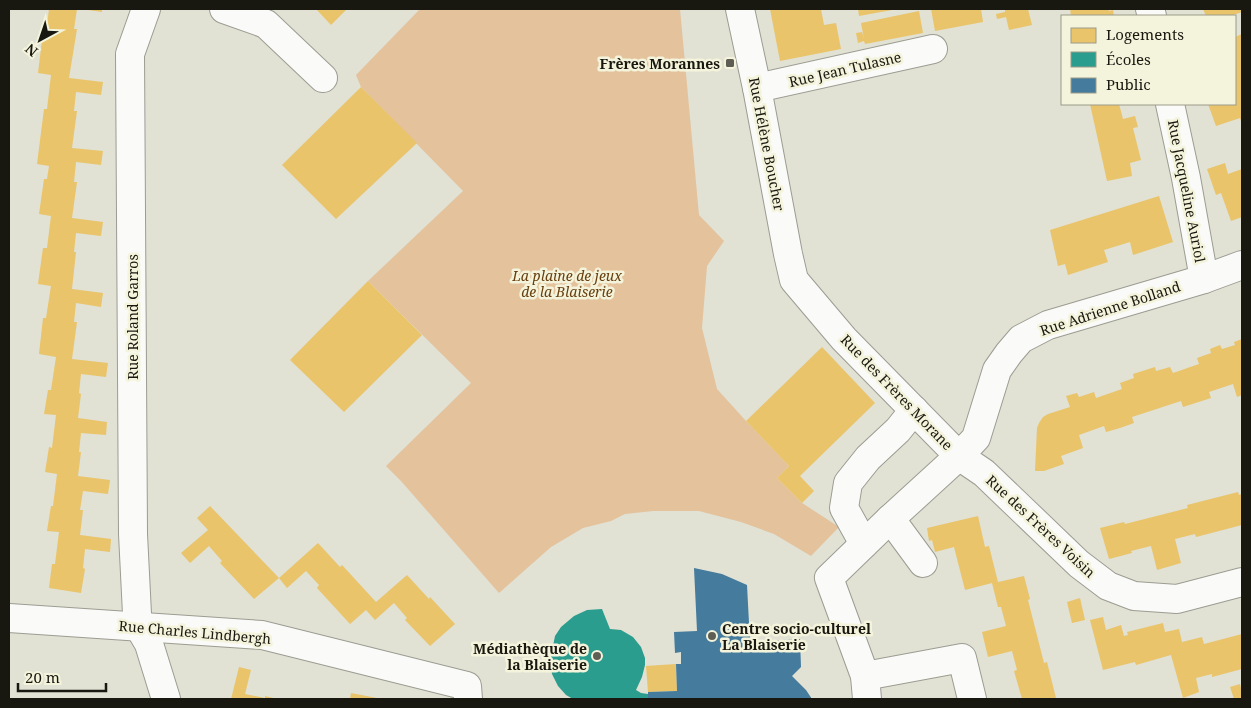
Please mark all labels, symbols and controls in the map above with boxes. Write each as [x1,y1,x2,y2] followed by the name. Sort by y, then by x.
[15,15,65,65] north arrow
[1061,15,1236,105] legend
[1106,24,1184,44] text: Logements
[21,40,42,61] text: N
[787,47,903,91] street label: Rue Jean Tulasne
[1106,49,1151,69] text: Écoles
[599,54,720,73] place label: Frères Morannes
[724,57,736,69] marker: Frères Morannes
[1106,74,1151,94] text: Public
[745,76,789,213] street label: Rue Hélène Boucher
[1164,118,1210,265] street label: Rue Jacqueline Auriol
[123,254,142,380] street label: Rue Roland Garros
[511,266,622,301] park label: La plaine de jeux de la Blaiserie
[1037,276,1183,340] street label: Rue Adrienne Bolland
[837,330,957,454] street label: Rue des Frères Morane
[982,470,1100,582] street label: Rue des Frères Voisin
[118,616,272,648] street label: Rue Charles Lindbergh
[722,619,871,654] place label: Centre socio-culturel La Blaiserie
[706,630,718,642] marker: Centre socio-culturel La Blaiserie
[473,639,587,674] place label: Médiathèque de la Blaiserie
[591,650,603,662] marker: Médiathèque de la Blaiserie
[18,660,105,692] scale bar
[25,667,60,687] text: 20 m

